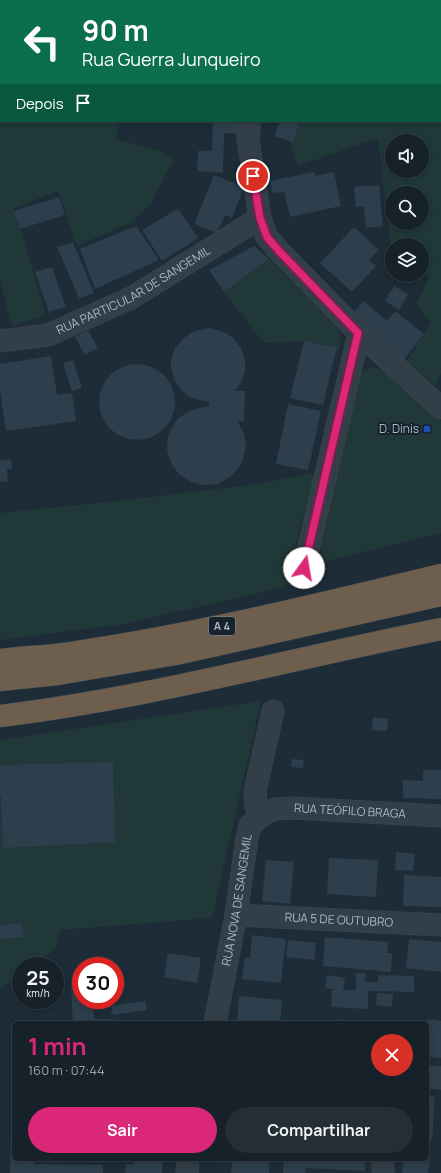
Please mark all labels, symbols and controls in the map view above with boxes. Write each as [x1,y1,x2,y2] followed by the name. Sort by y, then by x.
[82,11,149,49] text: 90 m
[16,16,68,68] icon: left
[82,47,261,71] text: Rua Guerra Junqueiro
[72,92,94,114] icon: arrive
[16,93,64,114] text: Depois
[385,134,429,282] map controls
[385,134,429,178] button: sound
[236,159,270,193] pin
[242,165,264,187] icon: arrive
[385,186,429,230] button: search
[385,238,429,282] button: layers
[54,242,214,338] street label: RUA PARTICULAR DE SANGEMIL
[379,420,419,437] place label: D. Dinis
[422,424,432,434] marker: D. Dinis
[283,547,325,589] position arrow
[209,617,235,635] road number: A 4
[293,799,407,822] street label: RUA TEÓFILO BRAGA
[217,832,256,967] street label: RUA NOVA DE SANGEMIL
[284,908,394,931] street label: RUA 5 DE OUTUBRO
[72,957,124,1009] speed limit sign: 30
[26,964,50,991] text: 25
[26,986,50,1000] text: km/h
[28,1029,87,1062] text: 1 min
[371,1034,413,1076] button: close
[28,1061,105,1079] text: 160 m · 07:44
[28,1107,217,1153] button: Sair
[225,1107,413,1153] button: Compartilhar

